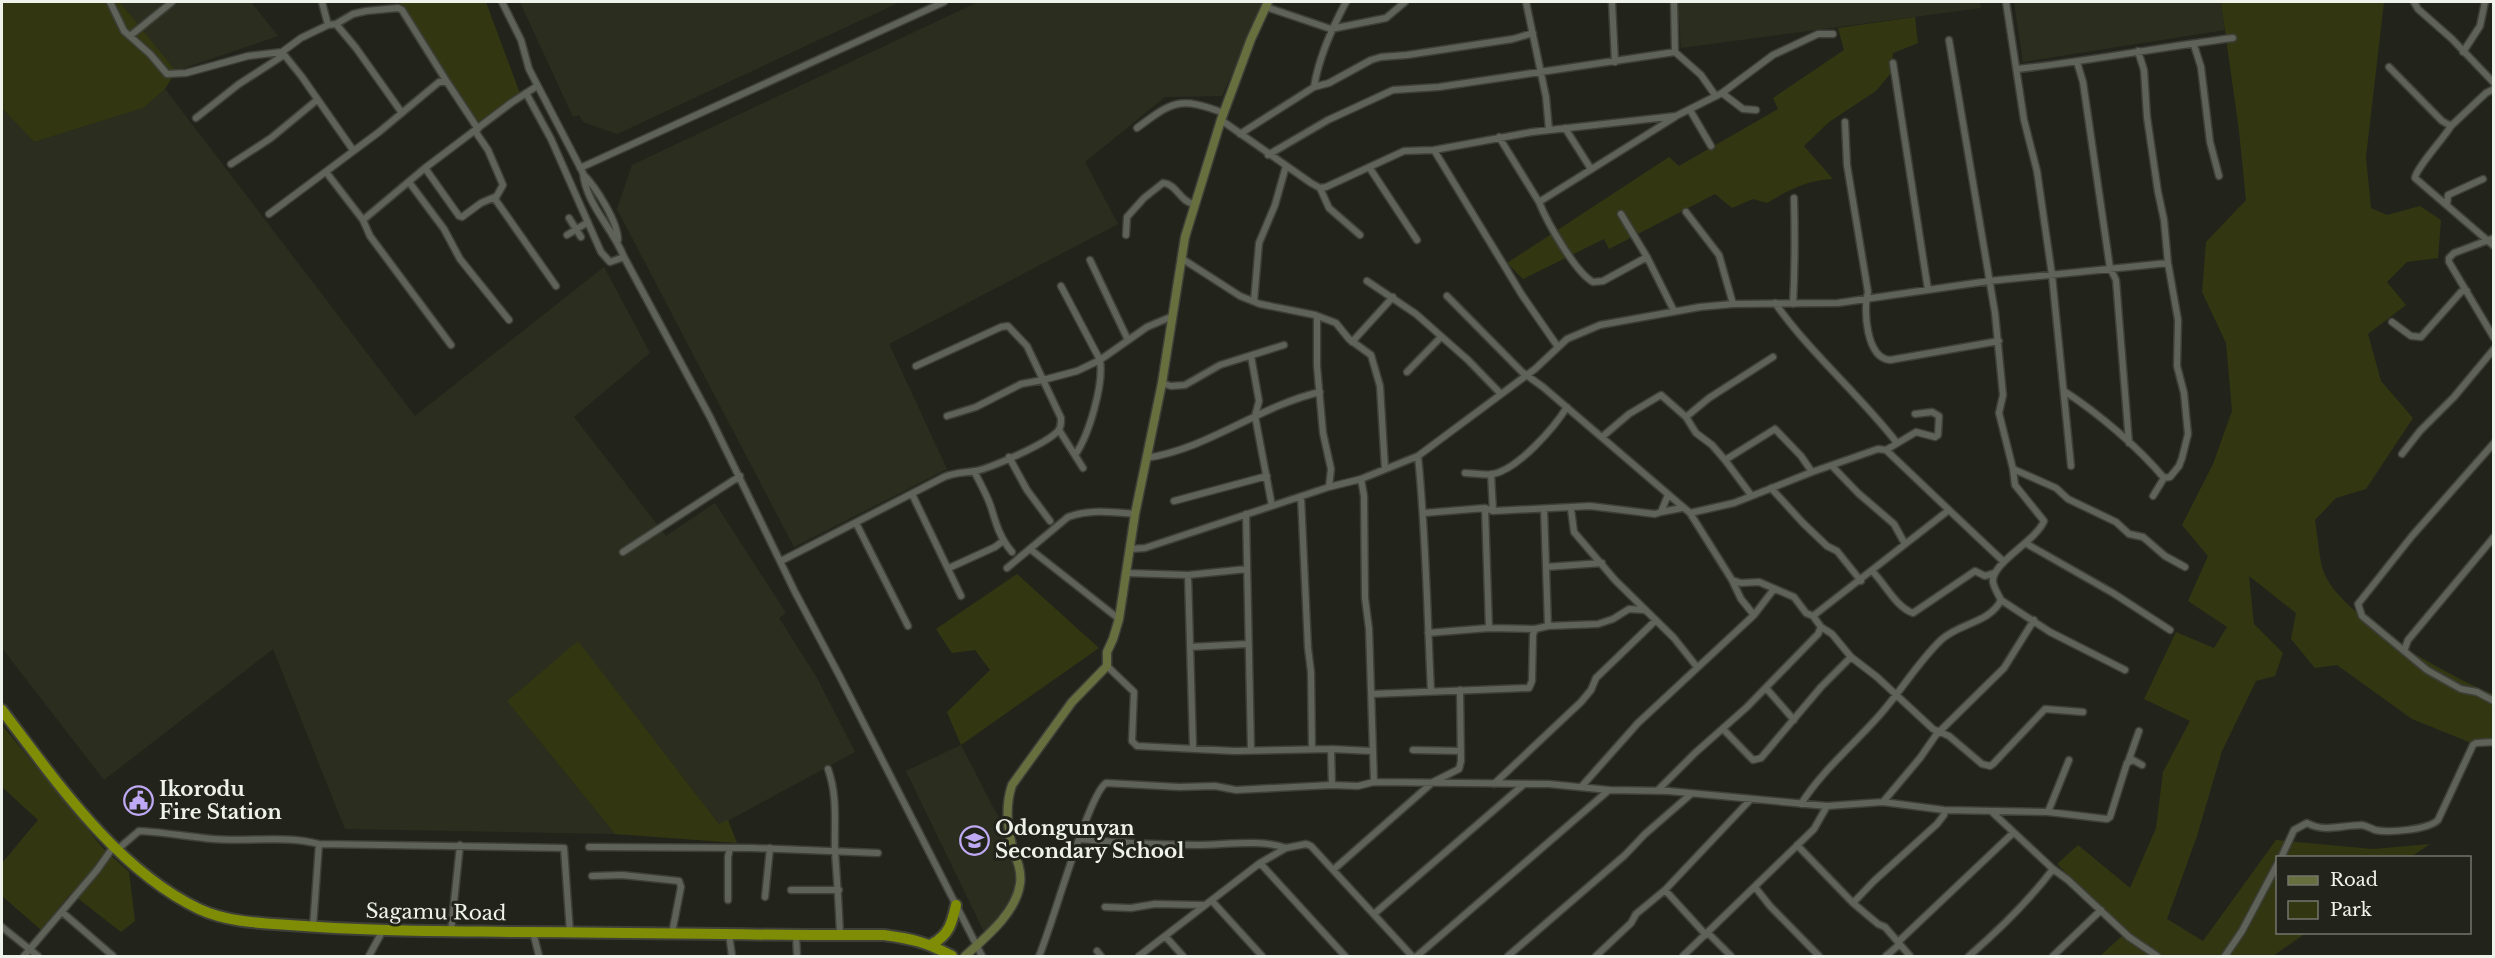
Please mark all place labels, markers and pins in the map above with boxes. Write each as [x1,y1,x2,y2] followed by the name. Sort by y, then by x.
[159,777,282,824] place label: Ikorodu Fire Station
[122,784,154,816] public building icon: Ikorodu Fire Station
[995,816,1184,863] place label: Odongunyan Secondary School
[958,824,990,856] school or university icon: Odongunyan Secondary School

